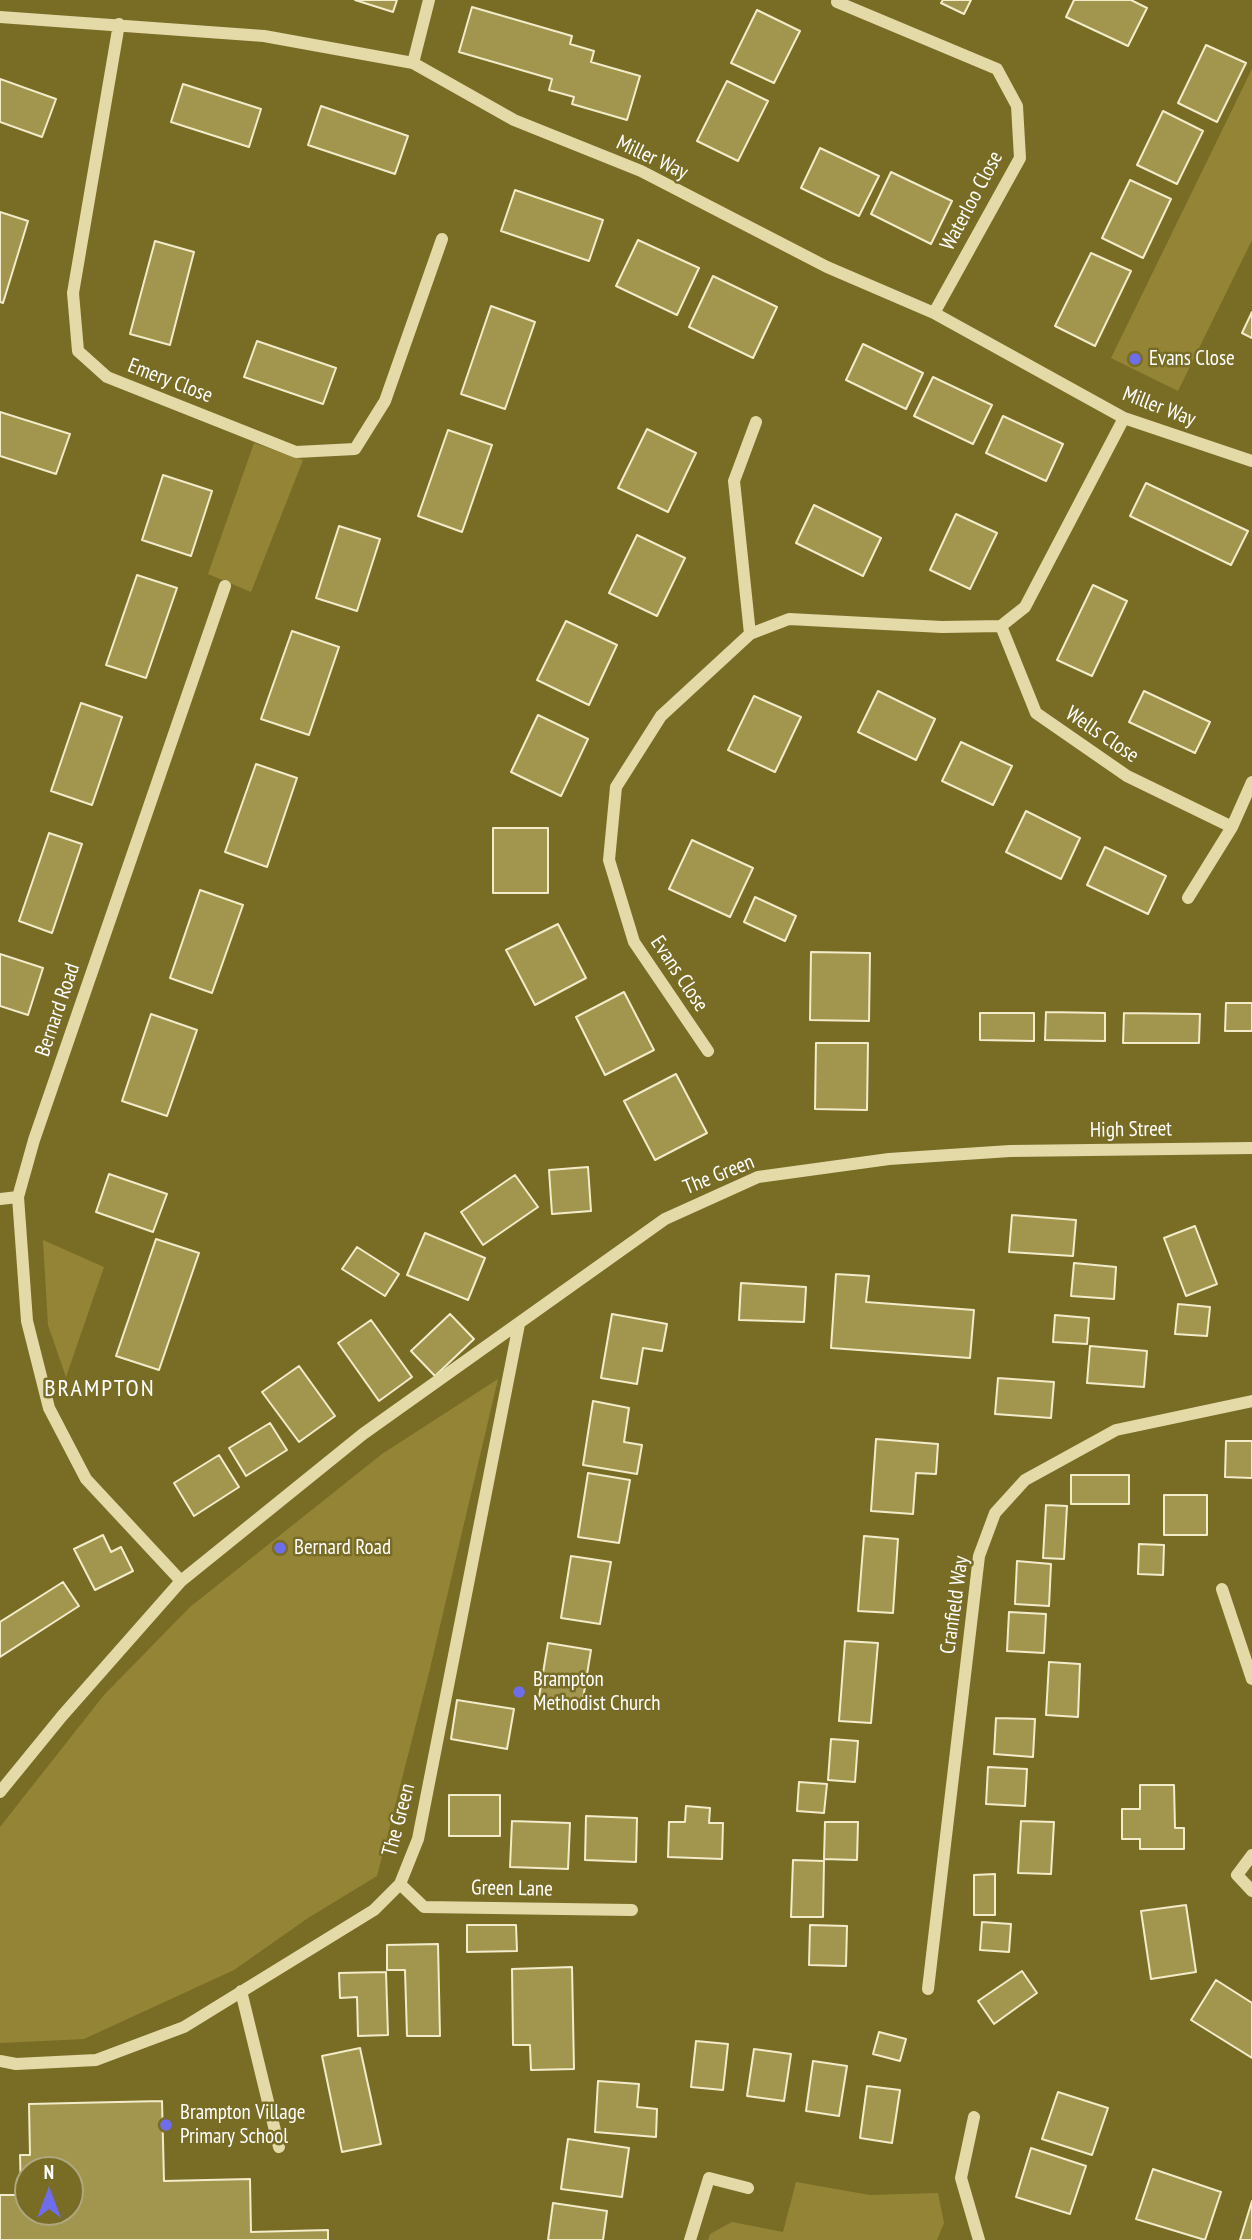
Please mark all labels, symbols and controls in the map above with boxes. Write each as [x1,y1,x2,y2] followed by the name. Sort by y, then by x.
[612,130,692,186] street label: Miller Way
[935,147,1009,255] street label: Waterloo Close
[1149,346,1235,372] place label: Evans Close
[1127,351,1143,367] marker: Evans Close
[124,353,216,409] street label: Emery Close
[1119,382,1199,432] street label: Miller Way
[1061,701,1143,769] street label: Wells Close
[645,931,713,1017] street label: Evans Close
[30,960,86,1060] street label: Bernard Road
[1090,1117,1172,1143] street label: High Street
[680,1149,758,1201] street label: The Green
[45,1375,155,1403] district label: BRAMPTON
[294,1535,391,1561] place label: Bernard Road
[272,1540,288,1556] marker: Bernard Road
[936,1554,974,1656] street label: Cranfield Way
[533,1667,661,1717] place label: Brampton Methodist Church
[511,1684,527,1700] marker: Brampton Methodist Church
[377,1781,421,1859] street label: The Green
[471,1876,553,1902] street label: Green Lane
[180,2100,305,2150] place label: Brampton Village Primary School
[158,2117,174,2133] marker: Brampton Village Primary School
[14,2156,84,2226] north arrow
[44,2160,54,2184] text: N

